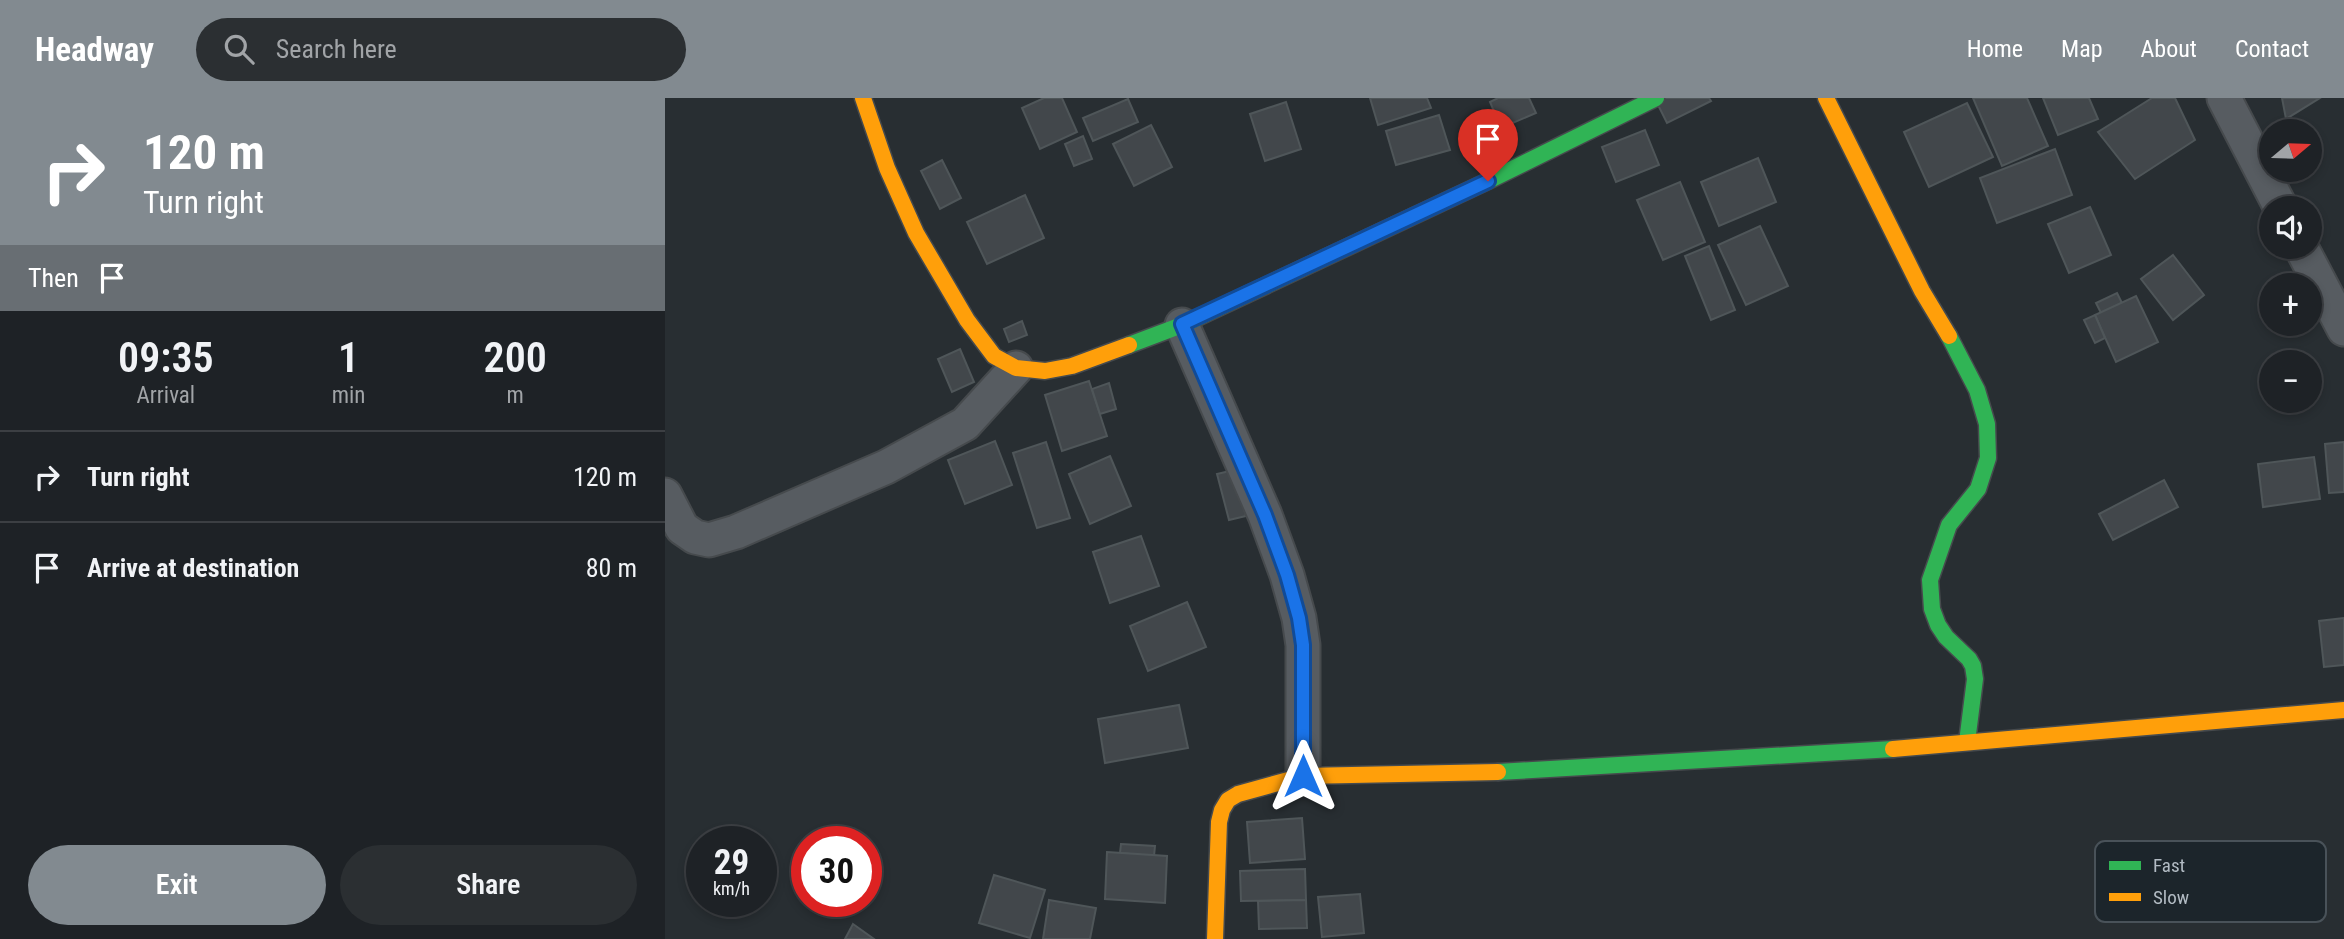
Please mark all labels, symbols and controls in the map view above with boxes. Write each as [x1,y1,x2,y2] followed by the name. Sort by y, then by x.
[196,18,686,81] search box
[35,30,154,69] text: Headway
[220,30,258,68] icon: search
[276,34,397,64] text: Search here
[1967,35,2023,63] text: Home
[2061,35,2103,63] text: Map
[2141,35,2197,63] text: About
[2235,35,2309,63] text: Contact
[1458,109,1518,181] pin
[2259,119,2322,182] north arrow
[2259,119,2322,413] map controls
[1469,120,1507,158] icon: arrive
[143,124,265,181] text: 120 m
[28,126,119,217] icon: right
[143,183,264,221] text: Turn right
[2259,196,2322,259] button: sound
[93,259,131,297] icon: arrive
[28,263,79,293] text: Then
[2259,273,2322,336] button: +
[118,333,214,382] text: 09:35
[338,333,359,382] text: 1
[484,333,547,382] text: 200
[2259,350,2322,413] button: −
[137,382,195,409] text: Arrival
[332,382,365,409] text: min
[507,382,524,409] text: m
[28,458,66,496] icon: right
[87,462,189,492] text: Turn right
[573,462,637,492] text: 120 m
[28,549,66,587] icon: arrive
[87,553,299,583] text: Arrive at destination
[586,553,637,583] text: 80 m
[1266,739,1340,813] position arrow
[791,826,882,917] speed limit sign: 30
[2095,841,2326,922] legend
[714,842,749,883] text: 29
[28,845,326,925] button: Exit
[340,845,637,925] button: Share
[2153,854,2185,877] text: Fast
[713,878,750,899] text: km/h
[2153,886,2189,909] text: Slow

